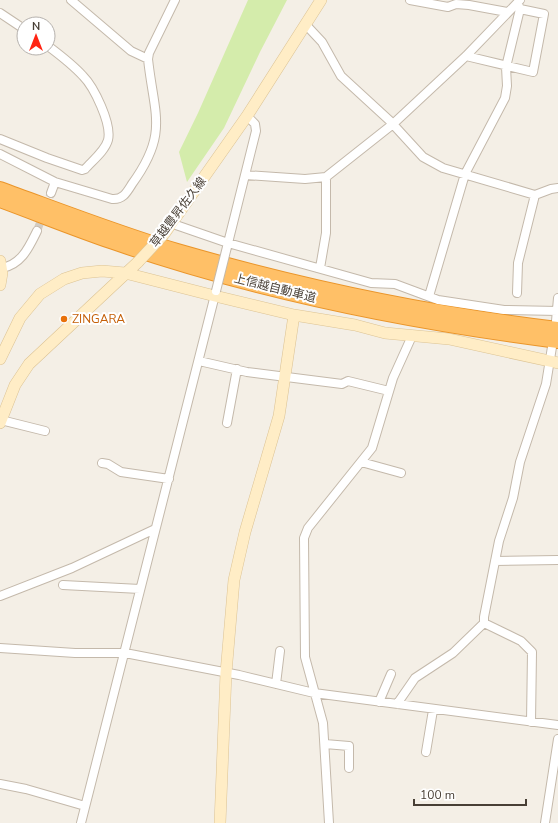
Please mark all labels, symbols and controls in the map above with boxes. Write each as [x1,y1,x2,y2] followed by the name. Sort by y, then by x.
[16,16,56,56] north arrow
[32,19,40,34] text: N
[146,174,210,250] street label: 草越豊昇佐久線
[232,270,318,306] street label: 上信越自動車道
[72,311,125,327] place label: ZINGARA
[59,314,69,324] marker: ZINGARA
[414,781,526,807] scale bar
[420,787,455,803] text: 100 m

